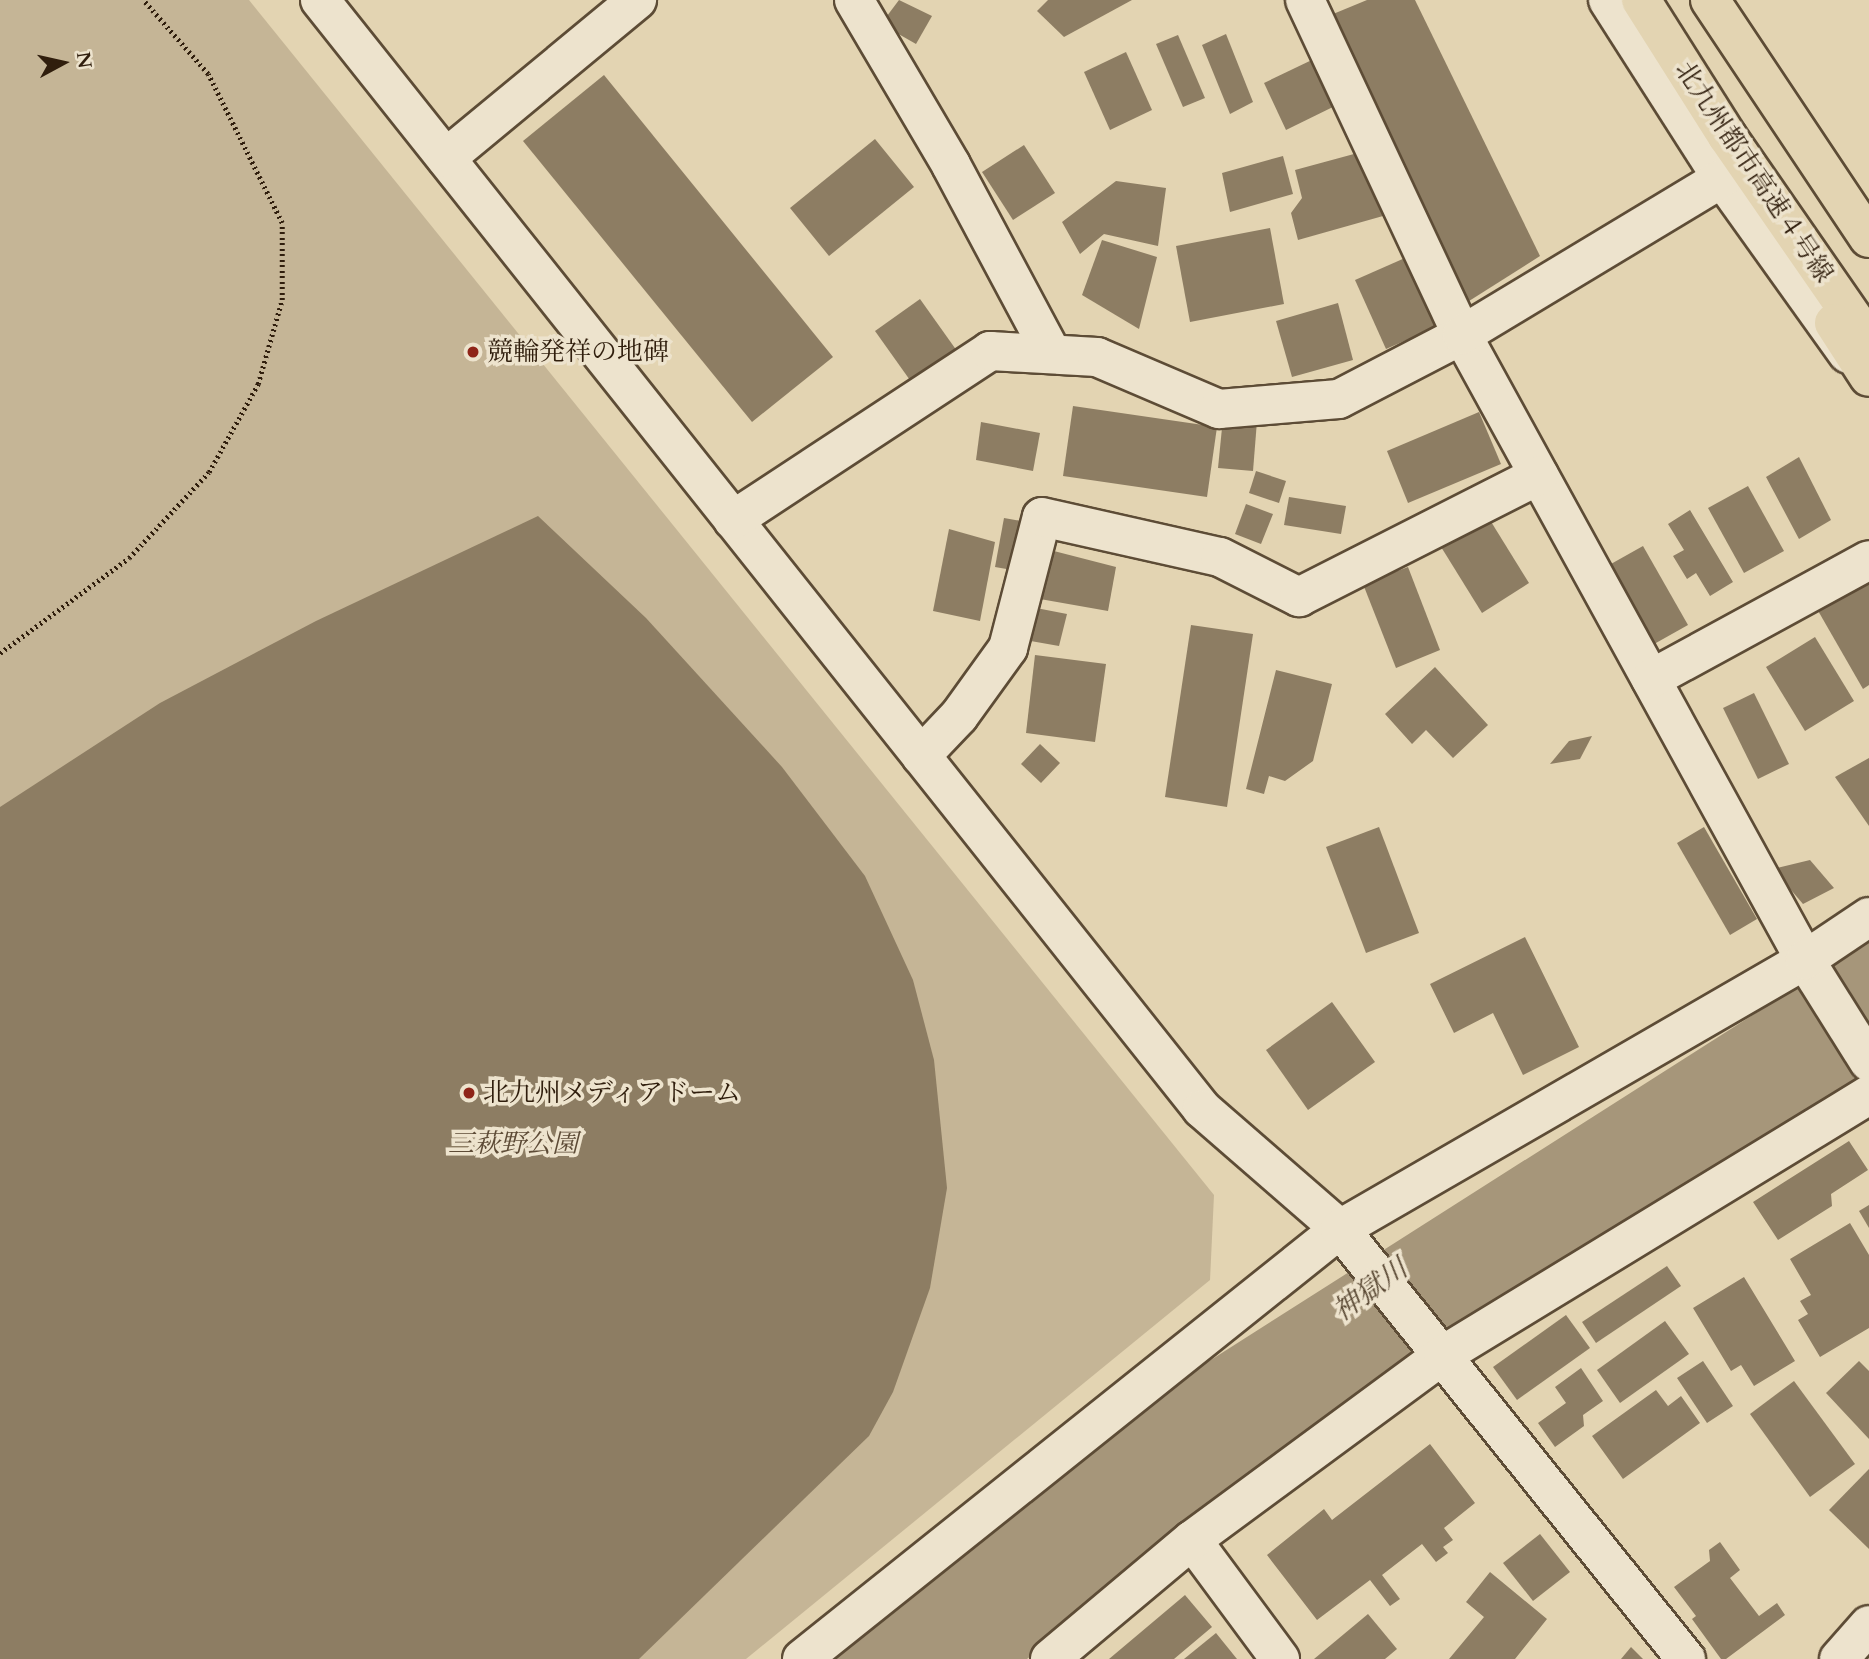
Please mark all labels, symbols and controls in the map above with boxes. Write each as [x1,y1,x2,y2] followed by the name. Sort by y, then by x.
[28,28,98,98] north arrow
[70,50,98,70] text: N
[1668,56,1840,288] street label: 北九州都市高速４号線
[487,336,669,368] place label: 競輪発祥の地碑
[465,344,481,360] marker: 競輪発祥の地碑
[483,1077,743,1109] place label: 北九州メディアドーム
[461,1085,477,1101] marker: 北九州メディアドーム
[448,1128,578,1160] park label: 三萩野公園
[1326,1252,1414,1328] water label: 神獄川

